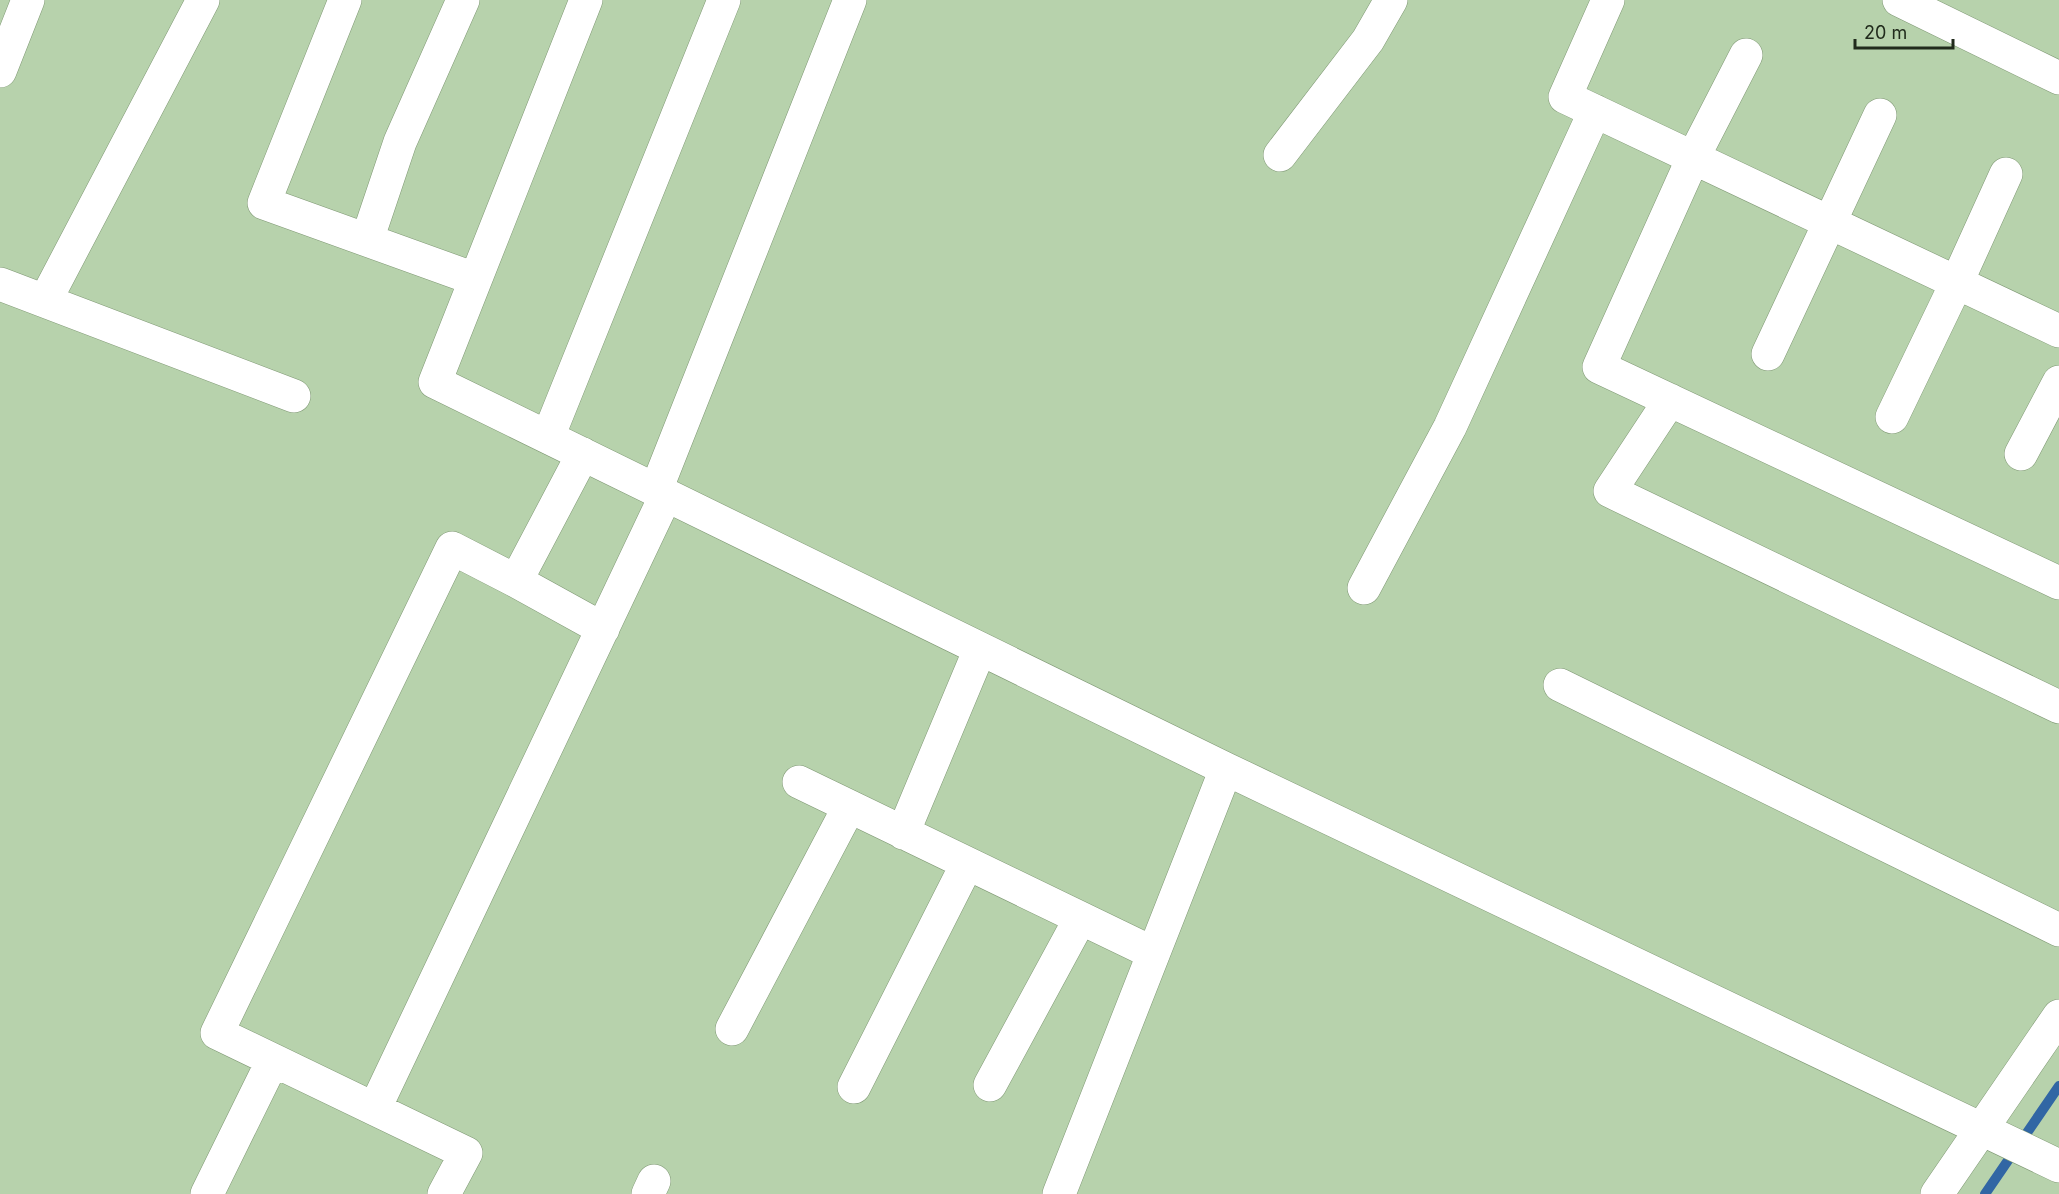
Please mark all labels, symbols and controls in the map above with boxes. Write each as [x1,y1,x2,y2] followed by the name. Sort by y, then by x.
[1855,12,1952,50] scale bar
[1864,22,1907,43] text: 20 m

